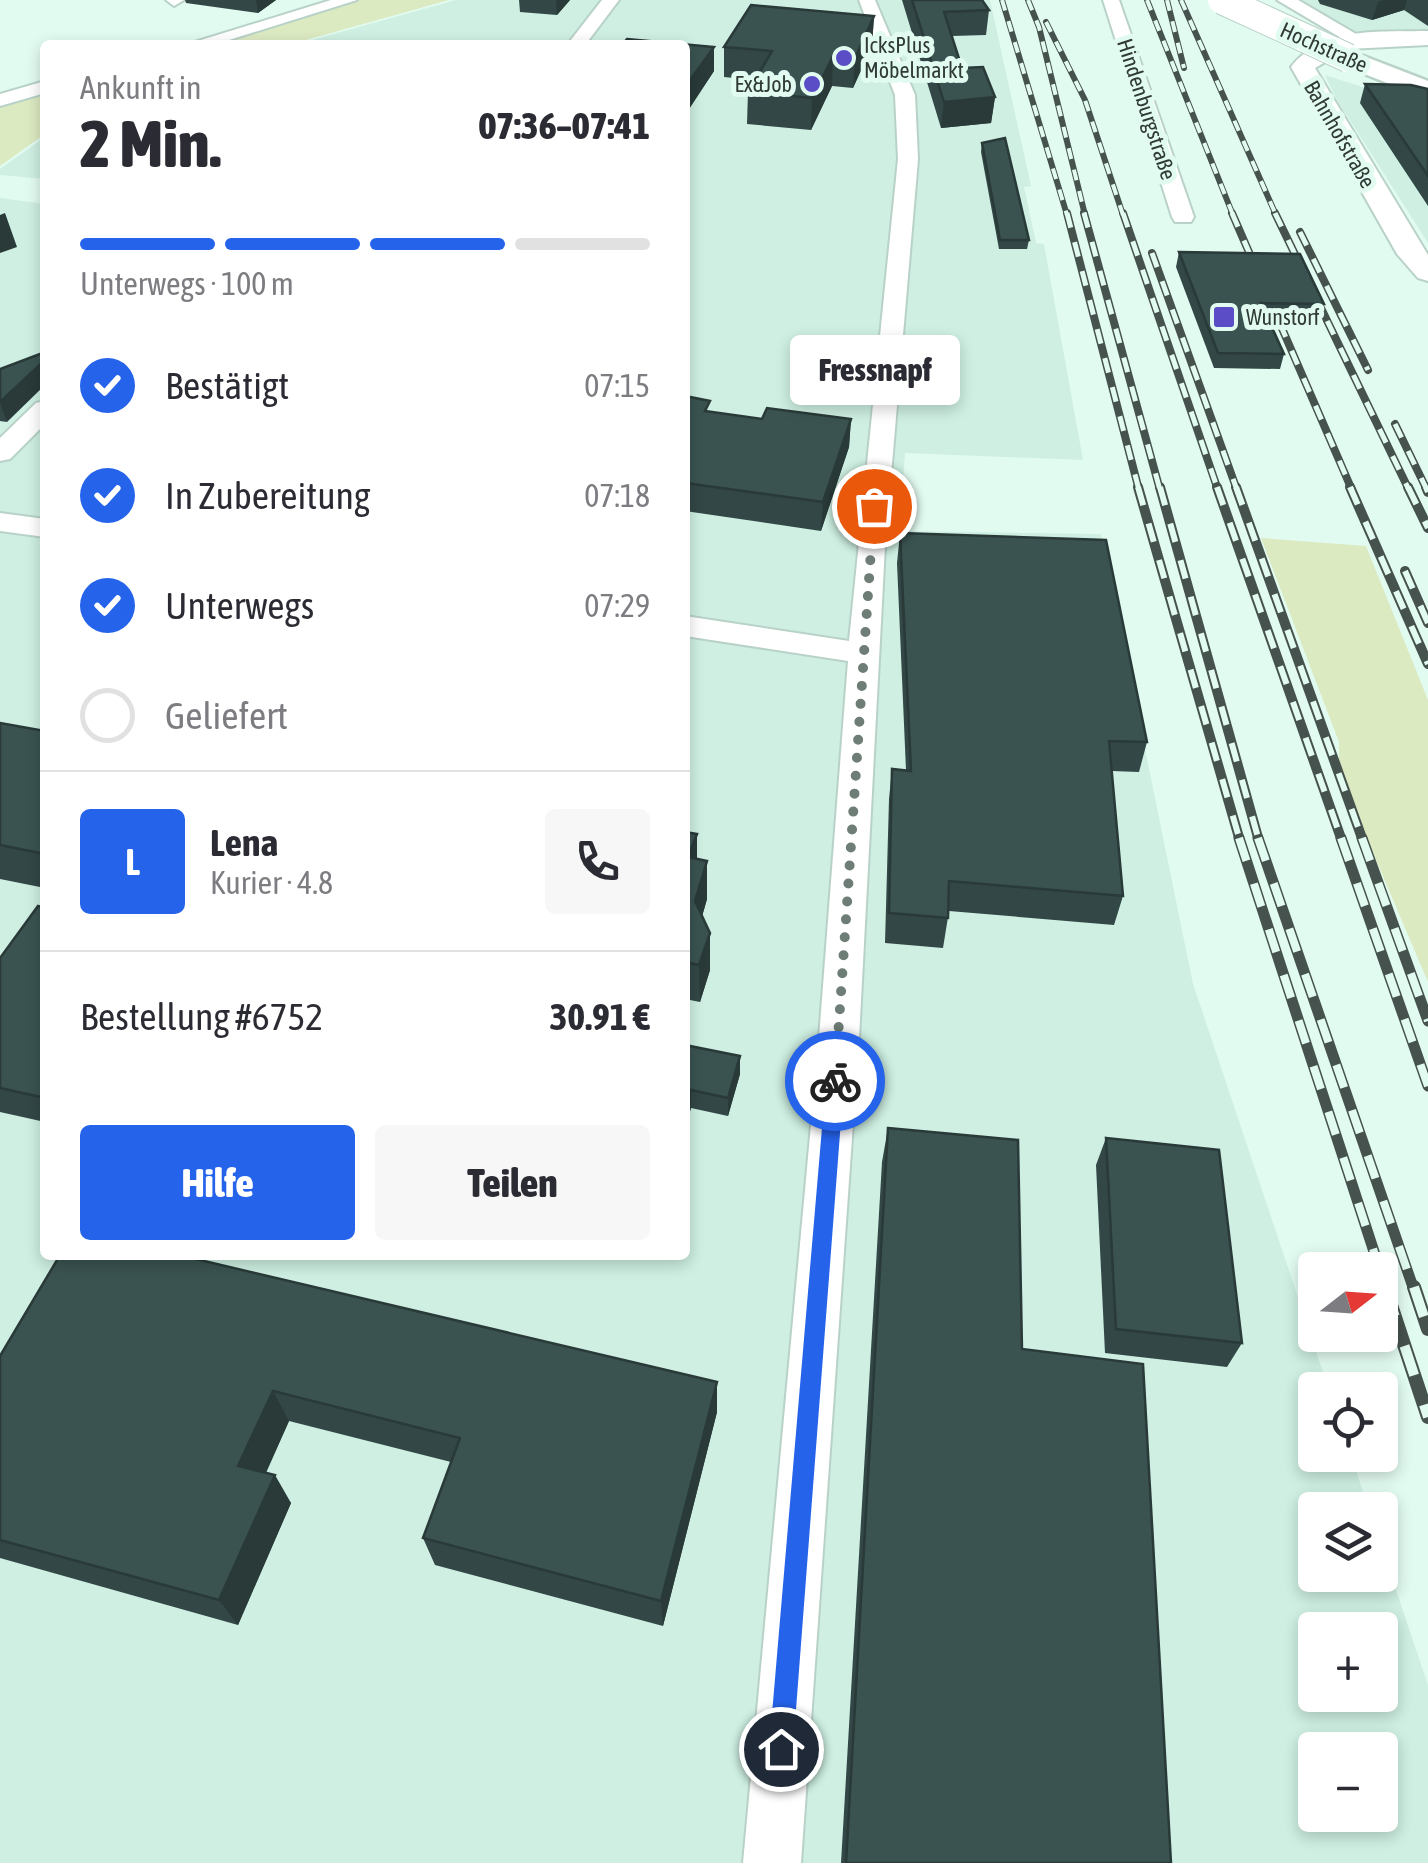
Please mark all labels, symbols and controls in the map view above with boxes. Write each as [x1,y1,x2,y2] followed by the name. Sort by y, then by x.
[1276,16,1372,78] street label: Hochstraße
[864,32,964,83] place label: IcksPlus Möbelmarkt
[1112,35,1182,183] street label: Hindenburgstraße
[833,47,855,69] marker: IcksPlus Möbelmarkt
[80,69,202,106] text: Ankunft in
[734,71,792,97] place label: Ex&Job
[801,73,823,95] marker: Ex&Job
[1299,76,1381,192] street label: Bahnhofstraße
[478,104,650,147] text: 07:36–07:41
[80,106,221,181] text: 2 Min.
[80,265,294,302] text: Unterwegs · 100 m
[1211,304,1237,330] marker: Wunstorf
[1246,304,1319,330] place label: Wunstorf
[789,336,959,406] callout: Fressnapf
[818,351,932,388] text: Fressnapf
[80,358,135,413] icon: check
[165,364,289,407] text: Bestätigt
[584,367,650,404] text: 07:15
[832,464,917,549] pin
[80,468,135,523] icon: check
[165,474,370,517] text: In Zubereitung
[584,477,650,514] text: 07:18
[847,479,902,534] icon: bag
[80,578,135,633] icon: check
[165,584,314,627] text: Unterwegs
[584,587,650,624] text: 07:29
[165,694,288,737] text: Geliefert
[545,809,650,914] button: phone
[210,821,278,864] text: Lena
[125,840,140,883] text: L
[210,864,333,901] text: Kurier · 4.8
[80,995,323,1038] text: Bestellung #6752
[549,995,650,1038] text: 30.91 €
[785,1031,885,1131] courier
[808,1054,863,1109] icon: bike
[80,1125,355,1240] button: Hilfe
[375,1125,650,1240] button: Teilen
[1298,1252,1398,1352] north arrow
[1298,1252,1398,1832] map controls
[1298,1372,1398,1472] button: locate
[1298,1492,1398,1592] button: layers
[1298,1612,1398,1712] button: +
[739,1707,824,1792] pin
[754,1722,809,1777] icon: home
[1298,1732,1398,1832] button: −

